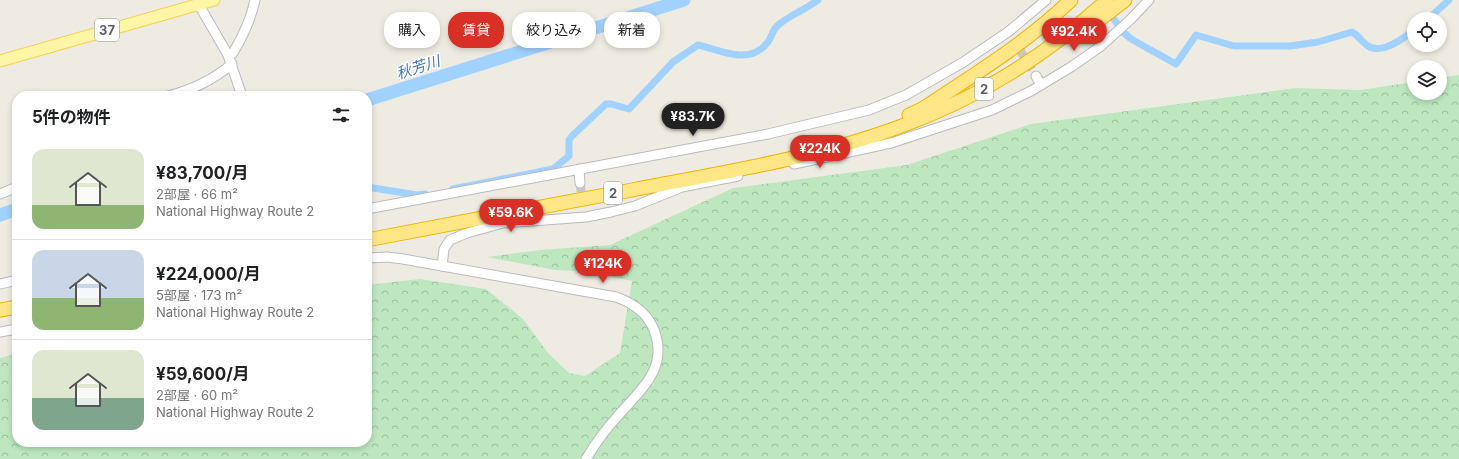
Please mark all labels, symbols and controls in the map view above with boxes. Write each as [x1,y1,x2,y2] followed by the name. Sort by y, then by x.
[384,12,440,48] chip: 購入
[448,12,504,48] chip: 賃貸
[512,12,596,48] chip: 絞り込み
[604,12,660,48] chip: 新着
[1407,12,1447,100] map controls
[1407,12,1447,52] button: locate
[1041,18,1107,52] pin: ¥92.4K
[95,19,119,41] road number: 37
[1051,23,1097,39] text: ¥92.4K
[394,50,444,83] water label: 秋芳川
[1407,60,1447,100] button: layers
[975,78,993,100] road number: 2
[660,103,726,137] pin: ¥83.7K
[330,104,352,126] icon: filters
[32,107,111,127] text: 5件の物件
[671,108,715,124] text: ¥83.7K
[792,135,848,169] pin: ¥224K
[799,140,841,156] text: ¥224K
[156,163,249,183] text: ¥83,700/月
[64,165,112,213] icon: home
[604,182,622,204] road number: 2
[156,186,238,202] text: 2部屋 · 66 m²
[478,199,544,233] pin: ¥59.6K
[156,203,314,219] text: National Highway Route 2
[488,204,534,220] text: ¥59.6K
[575,250,631,284] pin: ¥124K
[583,255,623,271] text: ¥124K
[156,264,261,284] text: ¥224,000/月
[64,266,112,314] icon: home
[156,287,242,303] text: 5部屋 · 173 m²
[156,304,314,320] text: National Highway Route 2
[156,364,250,384] text: ¥59,600/月
[64,366,112,414] icon: home
[156,387,238,403] text: 2部屋 · 60 m²
[156,404,314,420] text: National Highway Route 2

